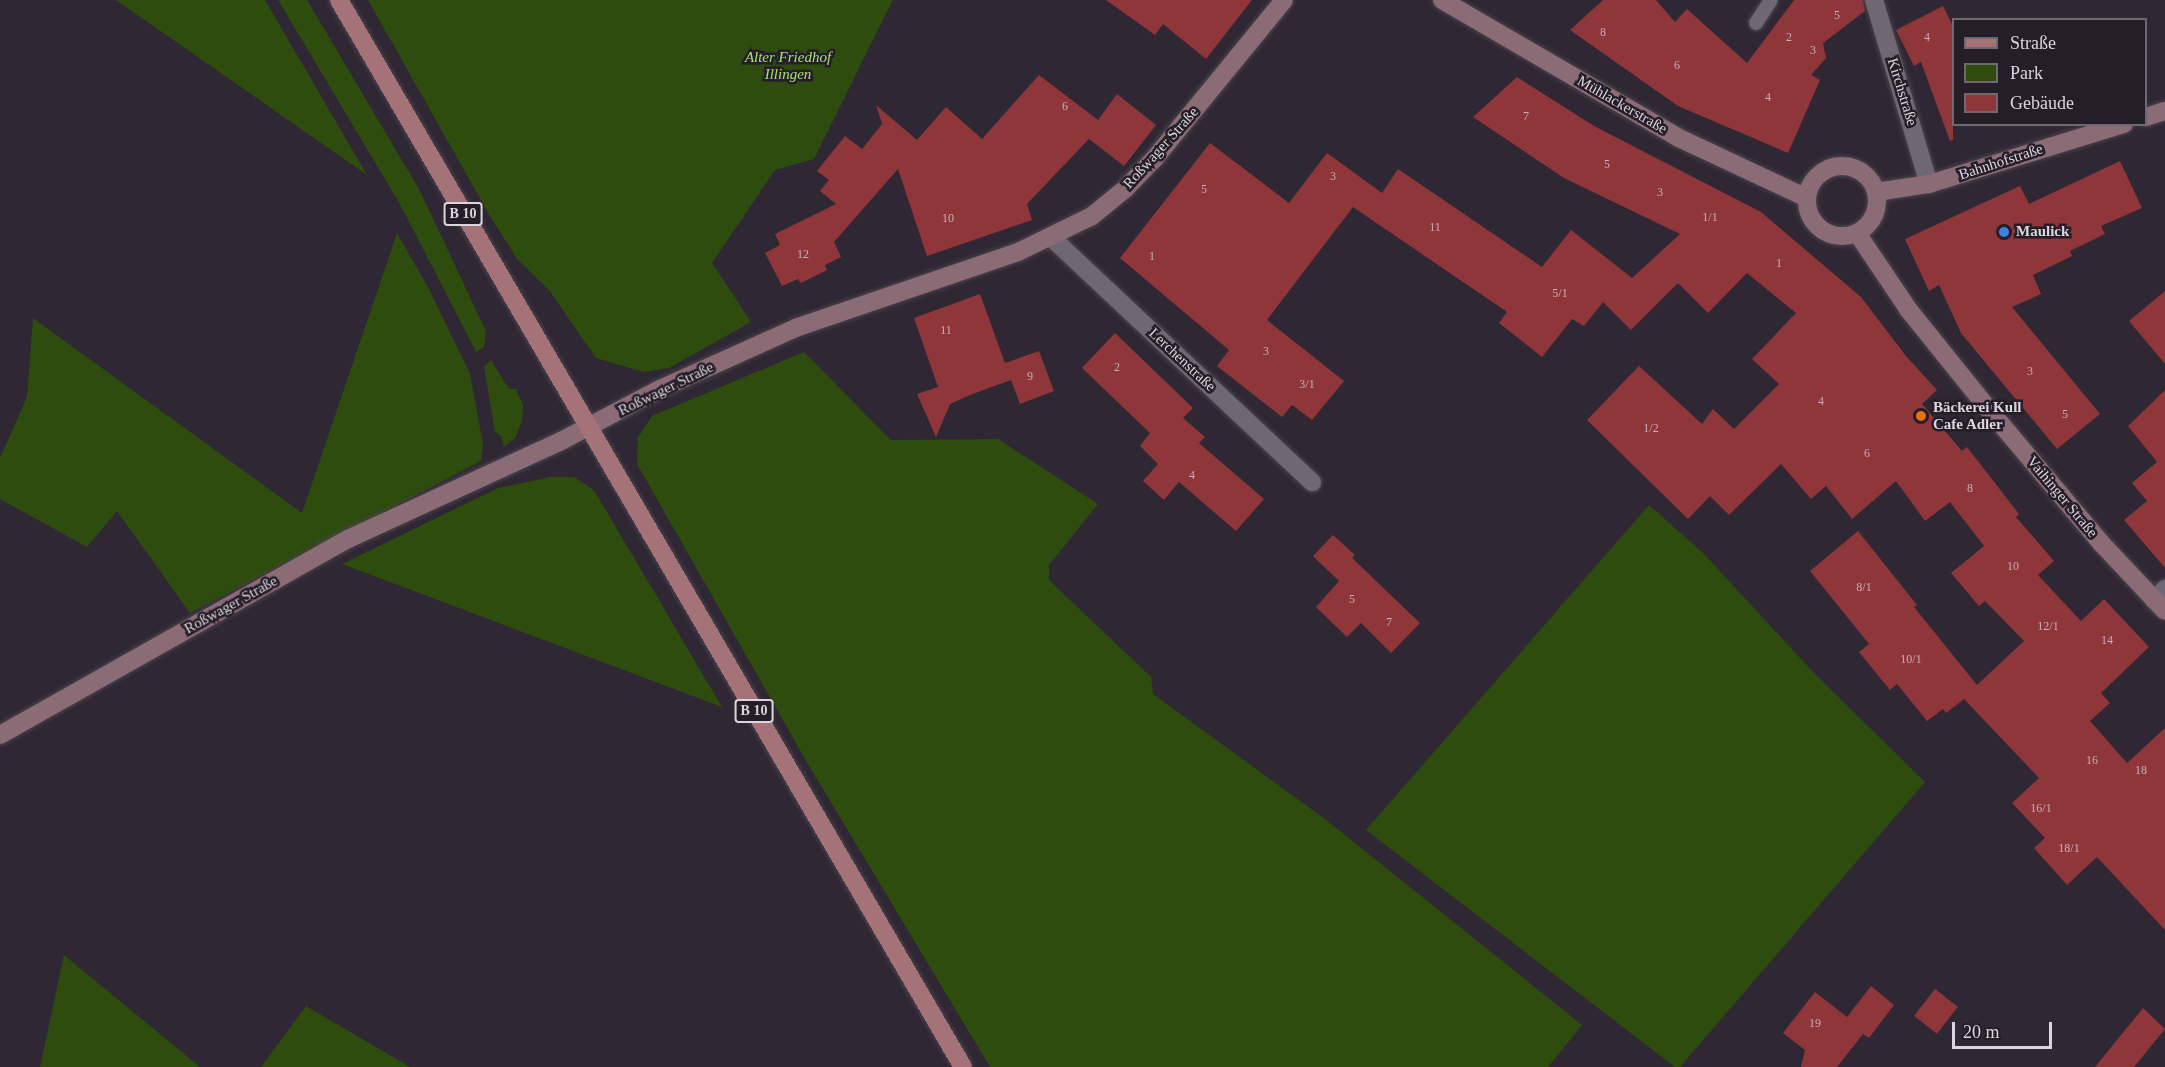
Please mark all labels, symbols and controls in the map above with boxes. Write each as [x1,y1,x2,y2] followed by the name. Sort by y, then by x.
[1834,9,1840,23] house number: 5
[1952,18,2147,126] legend
[1600,26,1606,40] house number: 8
[1786,31,1792,45] house number: 2
[1924,31,1930,45] house number: 4
[2010,33,2056,53] text: Straße
[1810,44,1816,58] house number: 3
[745,48,831,83] park label: Alter Friedhof Illingen
[1883,56,1921,128] street label: Kirchstraße
[1674,59,1680,73] house number: 6
[2010,63,2043,83] text: Park
[1574,72,1670,138] street label: Mühlackerstraße
[1765,91,1771,105] house number: 4
[2010,93,2074,113] text: Gebäude
[1062,100,1068,114] house number: 6
[1120,103,1202,193] street label: Roßwager Straße
[1523,110,1529,124] house number: 7
[1957,140,2045,184] street label: Bahnhofstraße
[1604,158,1610,172] house number: 5
[1330,170,1336,184] house number: 3
[1201,183,1207,197] house number: 5
[1657,186,1663,200] house number: 3
[444,203,482,225] road number: B 10
[1702,211,1718,225] house number: 1/1
[942,212,954,226] house number: 10
[1429,221,1441,235] house number: 11
[2016,223,2069,241] place label: Maulick
[1997,225,2011,239] marker: Maulick
[797,248,809,262] house number: 12
[1149,250,1155,264] house number: 1
[1776,257,1782,271] house number: 1
[1552,287,1568,301] house number: 5/1
[940,324,952,338] house number: 11
[1145,324,1219,396] street label: Lerchenstraße
[1263,345,1269,359] house number: 3
[615,358,717,420] street label: Roßwager Straße
[1114,361,1120,375] house number: 2
[2027,365,2033,379] house number: 3
[1027,370,1033,384] house number: 9
[1299,378,1315,392] house number: 3/1
[1818,395,1824,409] house number: 4
[1933,398,2021,433] place label: Bäckerei Kull Cafe Adler
[2062,408,2068,422] house number: 5
[1914,409,1928,423] marker: Bäckerei Kull Cafe Adler
[1643,422,1659,436] house number: 1/2
[1864,447,1870,461] house number: 6
[2023,453,2101,541] street label: Vaihinger Straße
[1189,469,1195,483] house number: 4
[1967,482,1973,496] house number: 8
[2007,560,2019,574] house number: 10
[181,572,281,638] street label: Roßwager Straße
[1856,581,1872,595] house number: 8/1
[1349,593,1355,607] house number: 5
[1386,616,1392,630] house number: 7
[2037,620,2059,634] house number: 12/1
[2101,634,2113,648] house number: 14
[1900,653,1922,667] house number: 10/1
[734,700,774,722] road number: B 10
[2086,754,2098,768] house number: 16
[2135,764,2147,778] house number: 18
[2030,802,2052,816] house number: 16/1
[2058,842,2080,856] house number: 18/1
[1955,1010,2056,1048] scale bar
[1809,1017,1821,1031] house number: 19
[1963,1022,2000,1042] text: 20 m

